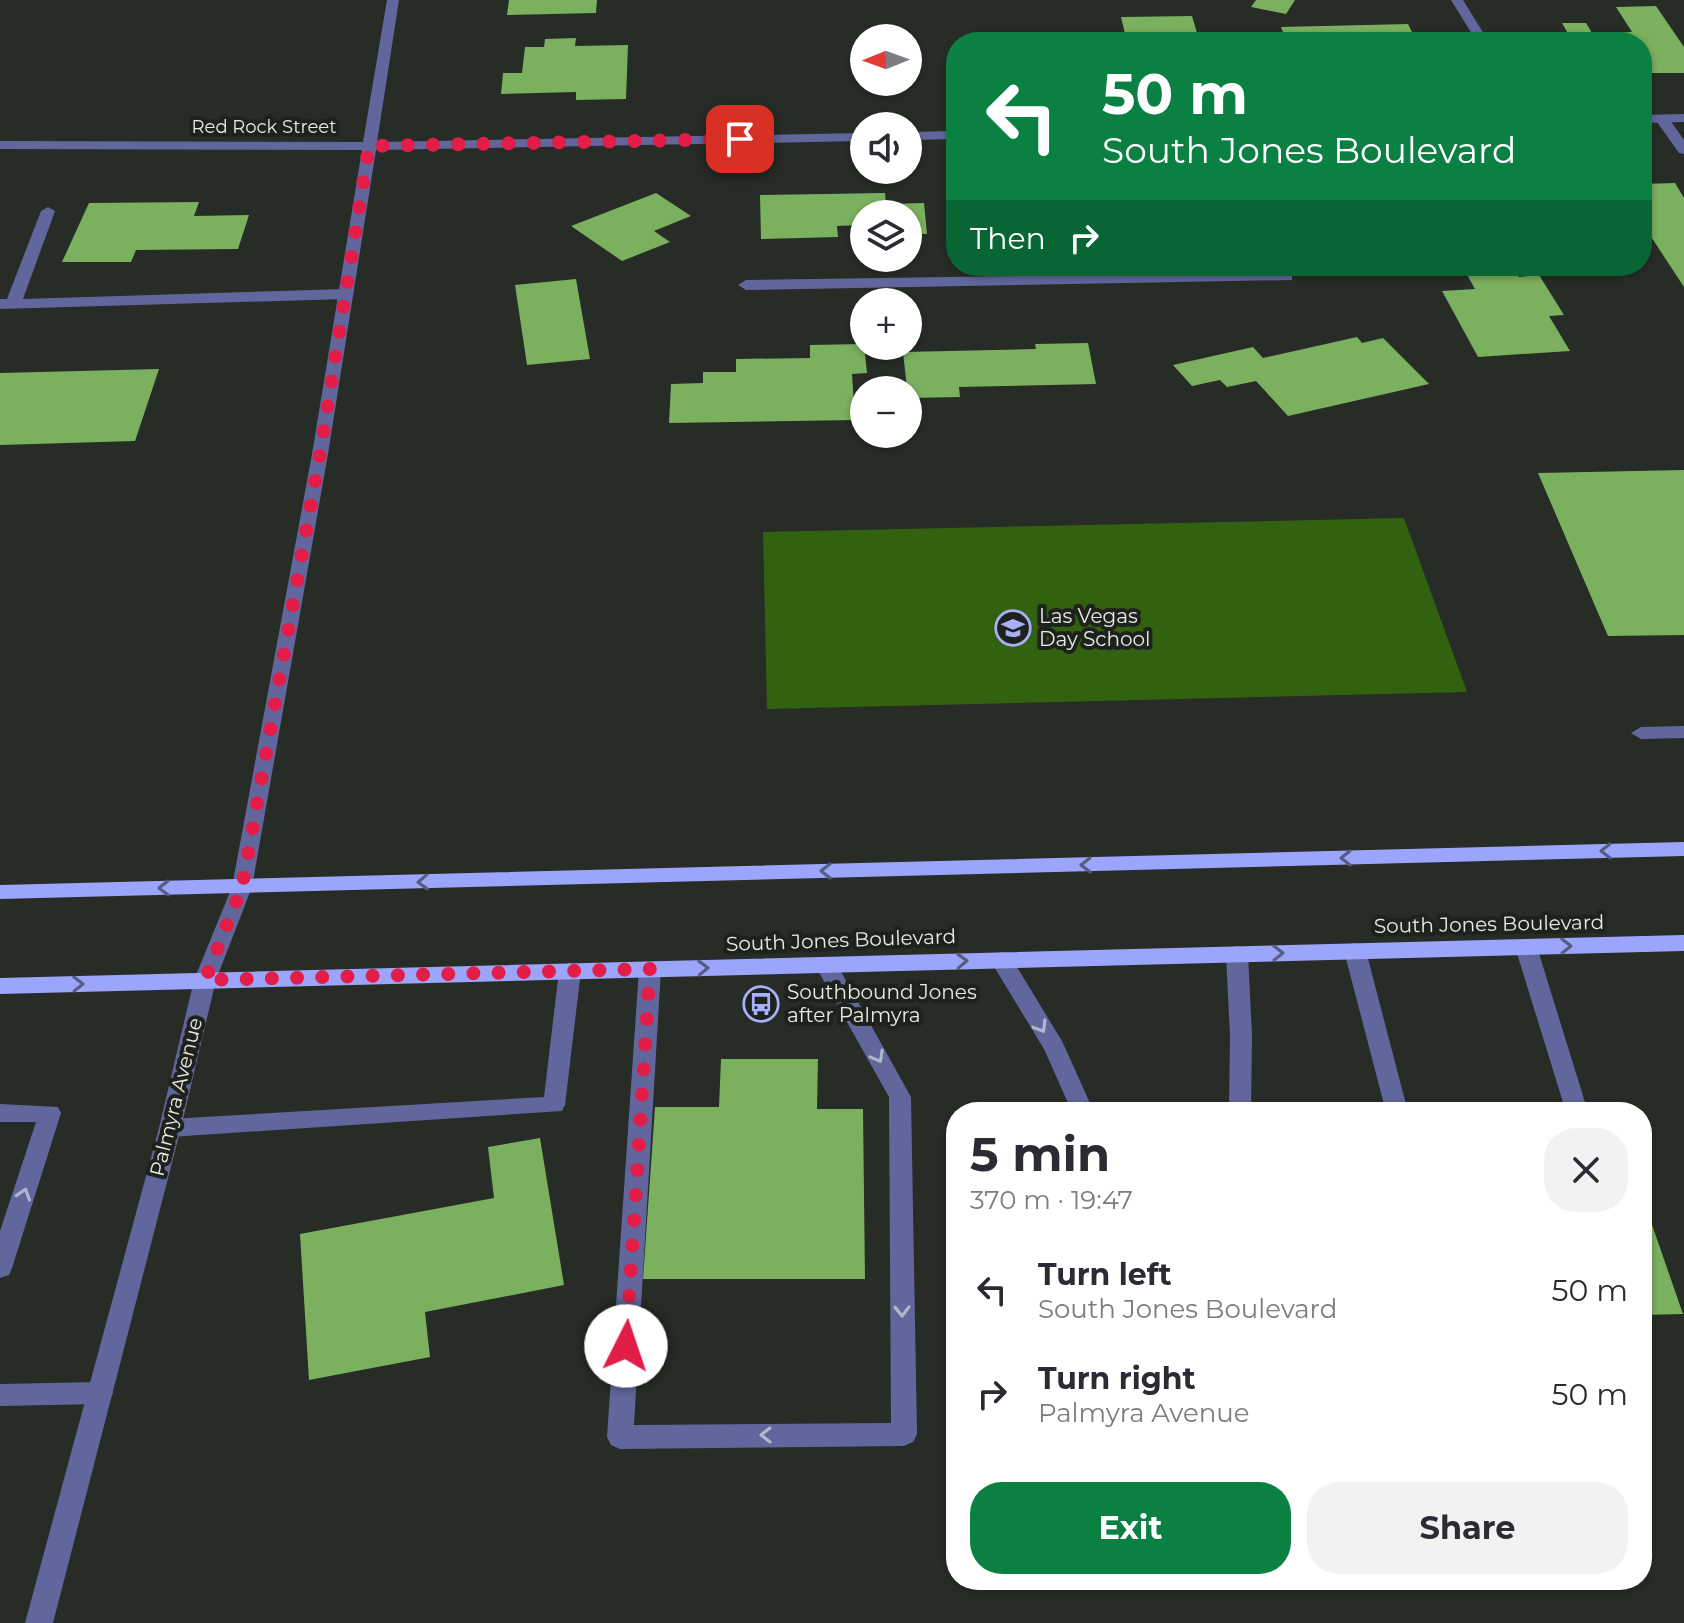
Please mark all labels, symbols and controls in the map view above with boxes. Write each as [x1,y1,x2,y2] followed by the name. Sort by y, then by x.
[850,24,922,96] north arrow
[850,24,922,448] map controls
[1102,60,1248,128] text: 50 m
[970,64,1074,168] icon: left
[706,105,774,173] pin
[850,112,922,184] button: sound
[192,116,337,138] street label: Red Rock Street
[718,117,762,161] icon: arrive
[1102,128,1516,172] text: South Jones Boulevard
[850,200,922,272] button: layers
[1062,216,1106,260] icon: right
[970,220,1046,257] text: Then
[850,288,922,360] button: +
[850,376,922,448] button: −
[1039,604,1150,651] place label: Las Vegas Day School
[994,609,1032,647] school or university icon: Las Vegas Day School
[1599,843,1612,860] one-way arrow
[1339,849,1352,867] one-way arrow
[1079,856,1092,873] one-way arrow
[819,863,832,880] one-way arrow
[416,873,429,890] one-way arrow
[157,880,170,897] one-way arrow
[1374,910,1604,938] street label: South Jones Boulevard
[726,924,956,956] street label: South Jones Boulevard
[1560,937,1573,954] one-way arrow
[1272,944,1285,962] one-way arrow
[956,952,969,970] one-way arrow
[697,959,710,976] one-way arrow
[72,975,85,992] one-way arrow
[787,980,977,1027] place label: Southbound Jones after Palmyra
[742,985,780,1023] bus stop icon: Southbound Jones after Palmyra
[145,1015,207,1179] street label: Palmyra Avenue
[1031,1018,1047,1033] one-way arrow
[868,1048,884,1063] one-way arrow
[970,1125,1110,1183] text: 5 min
[1544,1128,1628,1212] button: close
[970,1184,1133,1216] text: 370 m · 19:47
[14,1188,30,1202] one-way arrow
[1038,1256,1171,1293] text: Turn left
[970,1268,1014,1312] icon: left
[1551,1272,1628,1309] text: 50 m
[1038,1293,1337,1325] text: South Jones Boulevard
[584,1304,668,1388] position arrow
[893,1305,911,1318] one-way arrow
[1038,1360,1195,1397] text: Turn right
[970,1372,1014,1416] icon: right
[1551,1376,1628,1413] text: 50 m
[1038,1397,1249,1429] text: Palmyra Avenue
[759,1426,772,1444] one-way arrow
[970,1482,1291,1574] button: Exit
[1307,1482,1628,1574] button: Share

